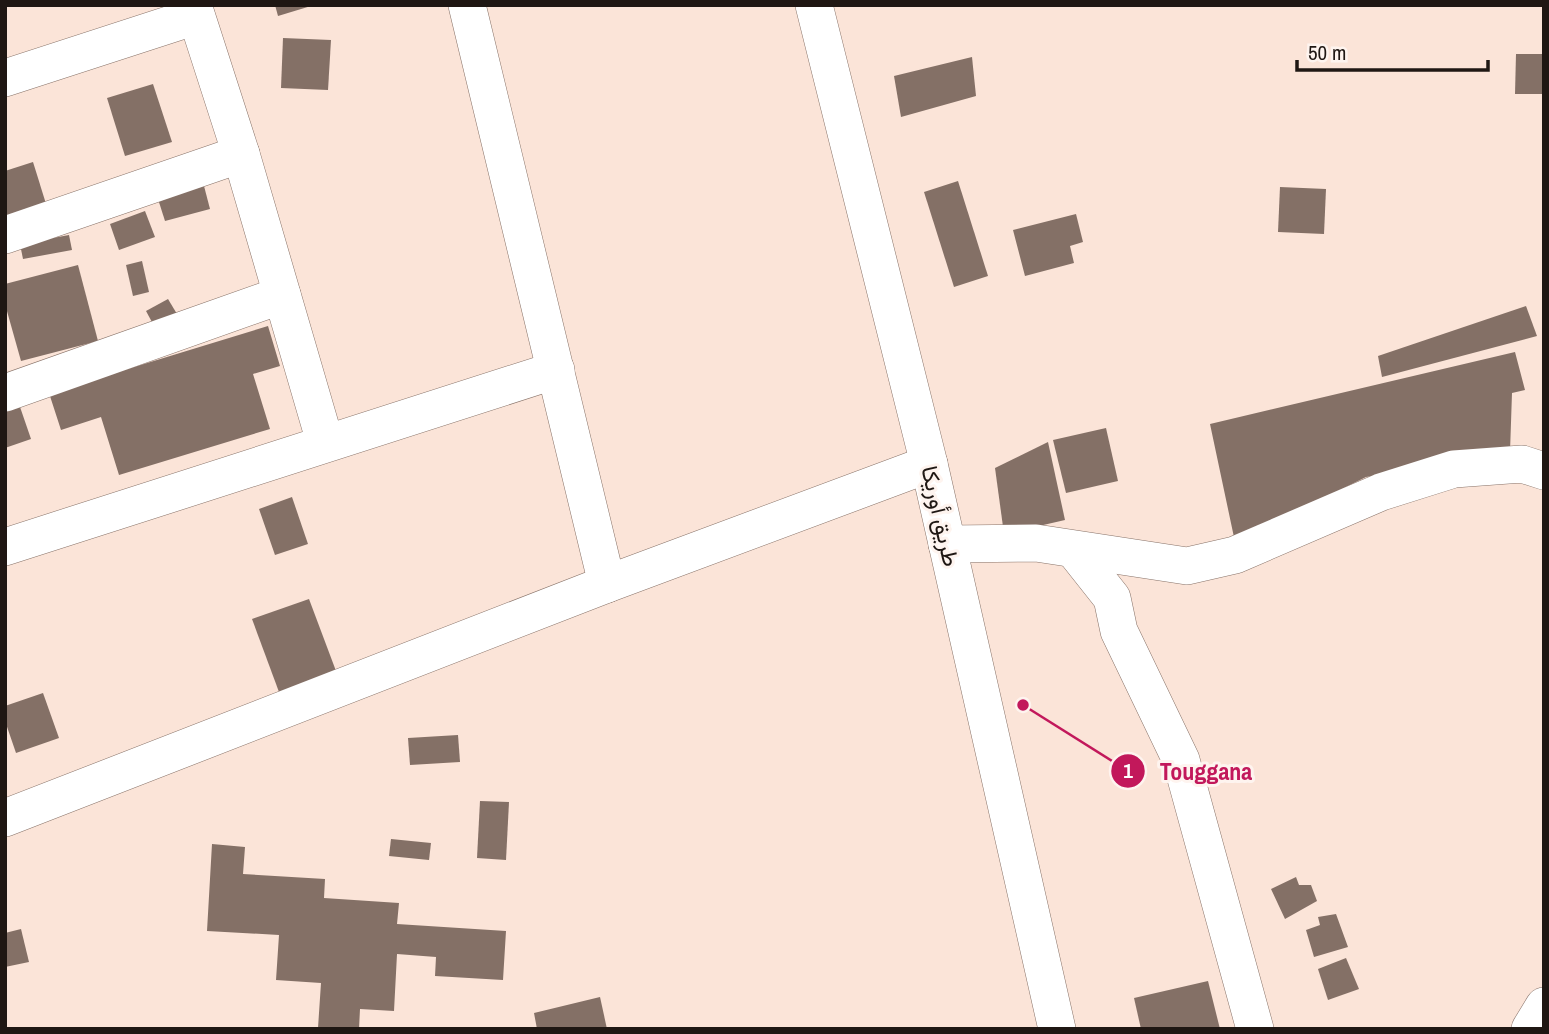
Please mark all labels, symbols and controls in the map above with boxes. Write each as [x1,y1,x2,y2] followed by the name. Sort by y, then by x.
[1297,28,1488,72] scale bar
[1308,38,1346,67] text: 50 m
[914,463,968,569] street label: طريق أوريكا
[1110,749,1266,794] callout: Touggana
[1160,755,1252,787] text: Touggana
[1123,756,1133,785] text: 1

